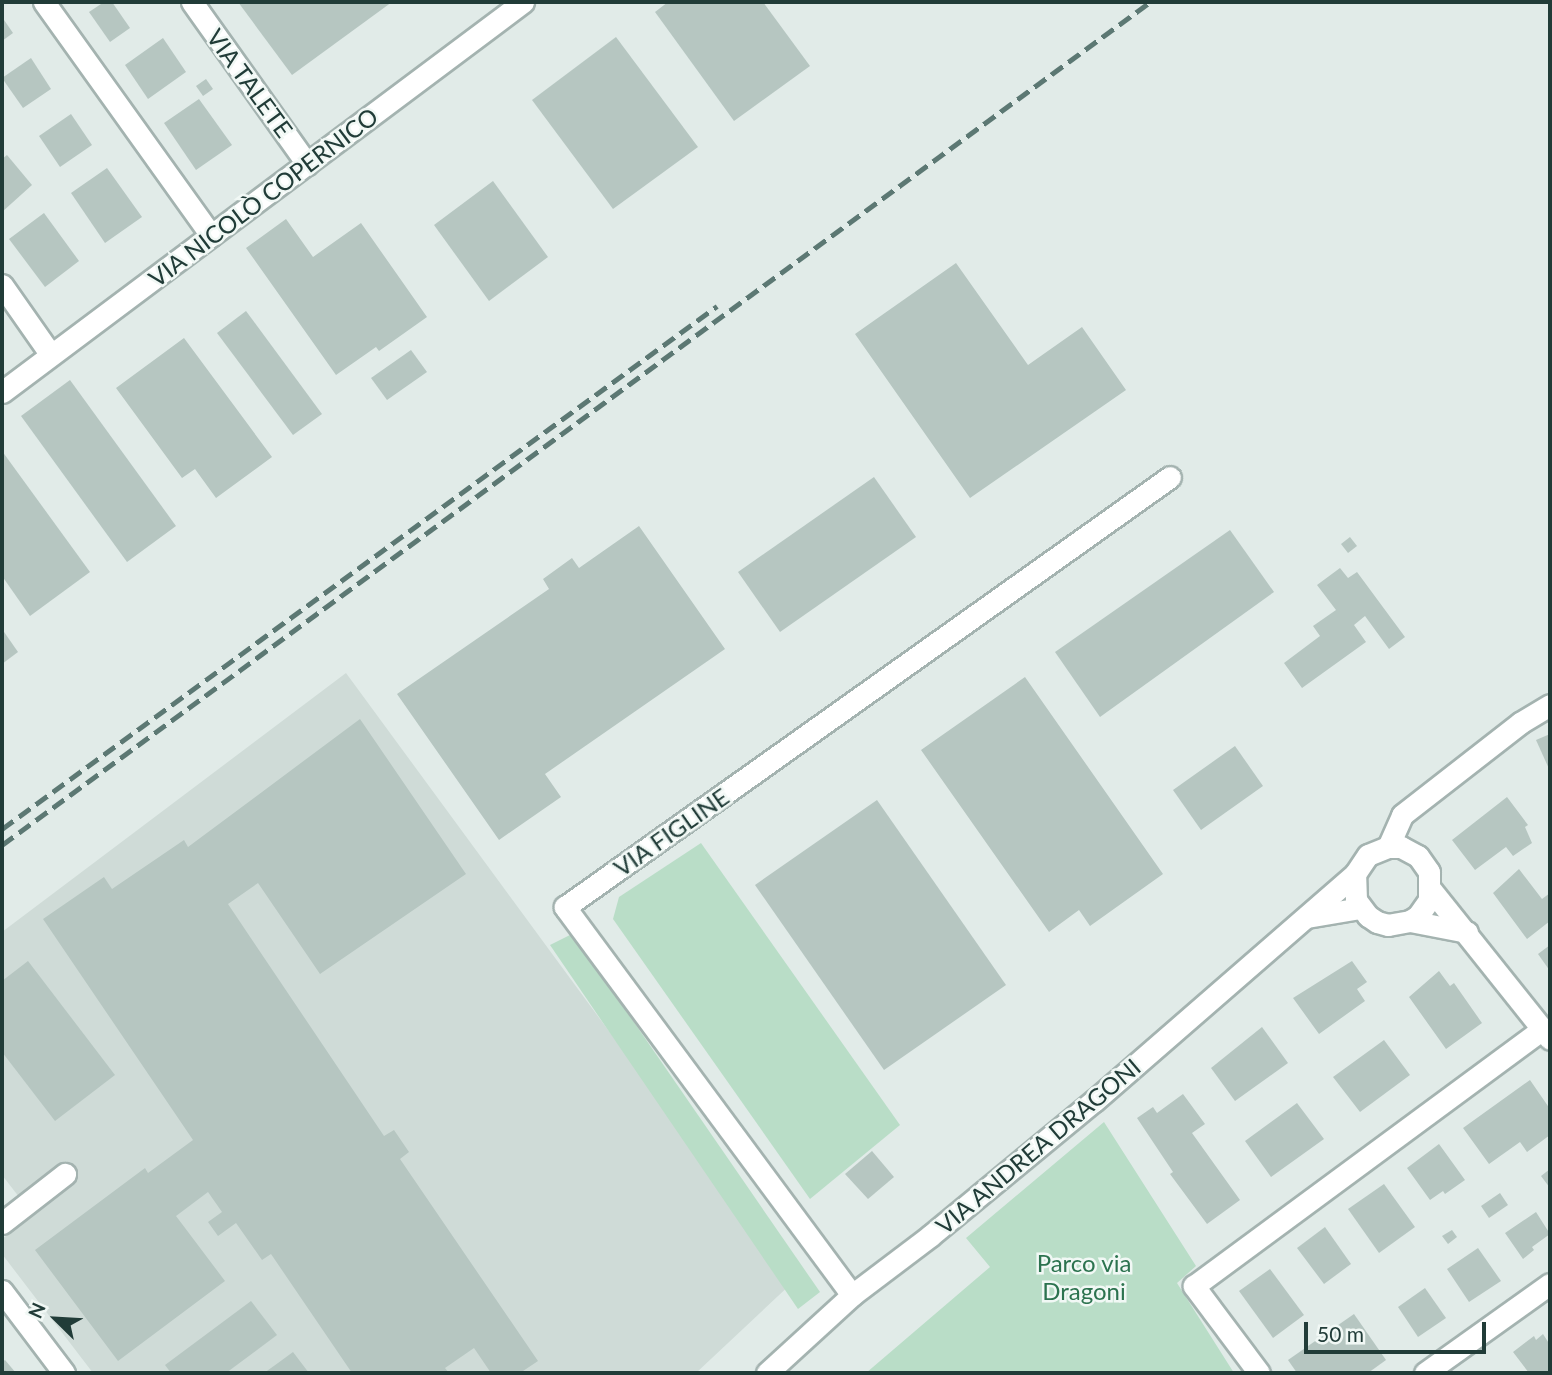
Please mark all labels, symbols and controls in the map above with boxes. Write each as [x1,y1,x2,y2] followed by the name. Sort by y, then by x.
[201,23,299,143] street label: VIA TALETE
[142,101,384,293] street label: VIA NICOLÒ COPERNICO
[608,782,734,882] street label: VIA FIGLINE
[929,1051,1147,1241] street label: VIA ANDREA DRAGONI
[1036,1249,1132,1305] park label: Parco via Dragoni
[21,1284,91,1354] north arrow
[23,1299,50,1322] text: N
[1307,1308,1489,1352] scale bar
[1317,1321,1364,1346] text: 50 m

